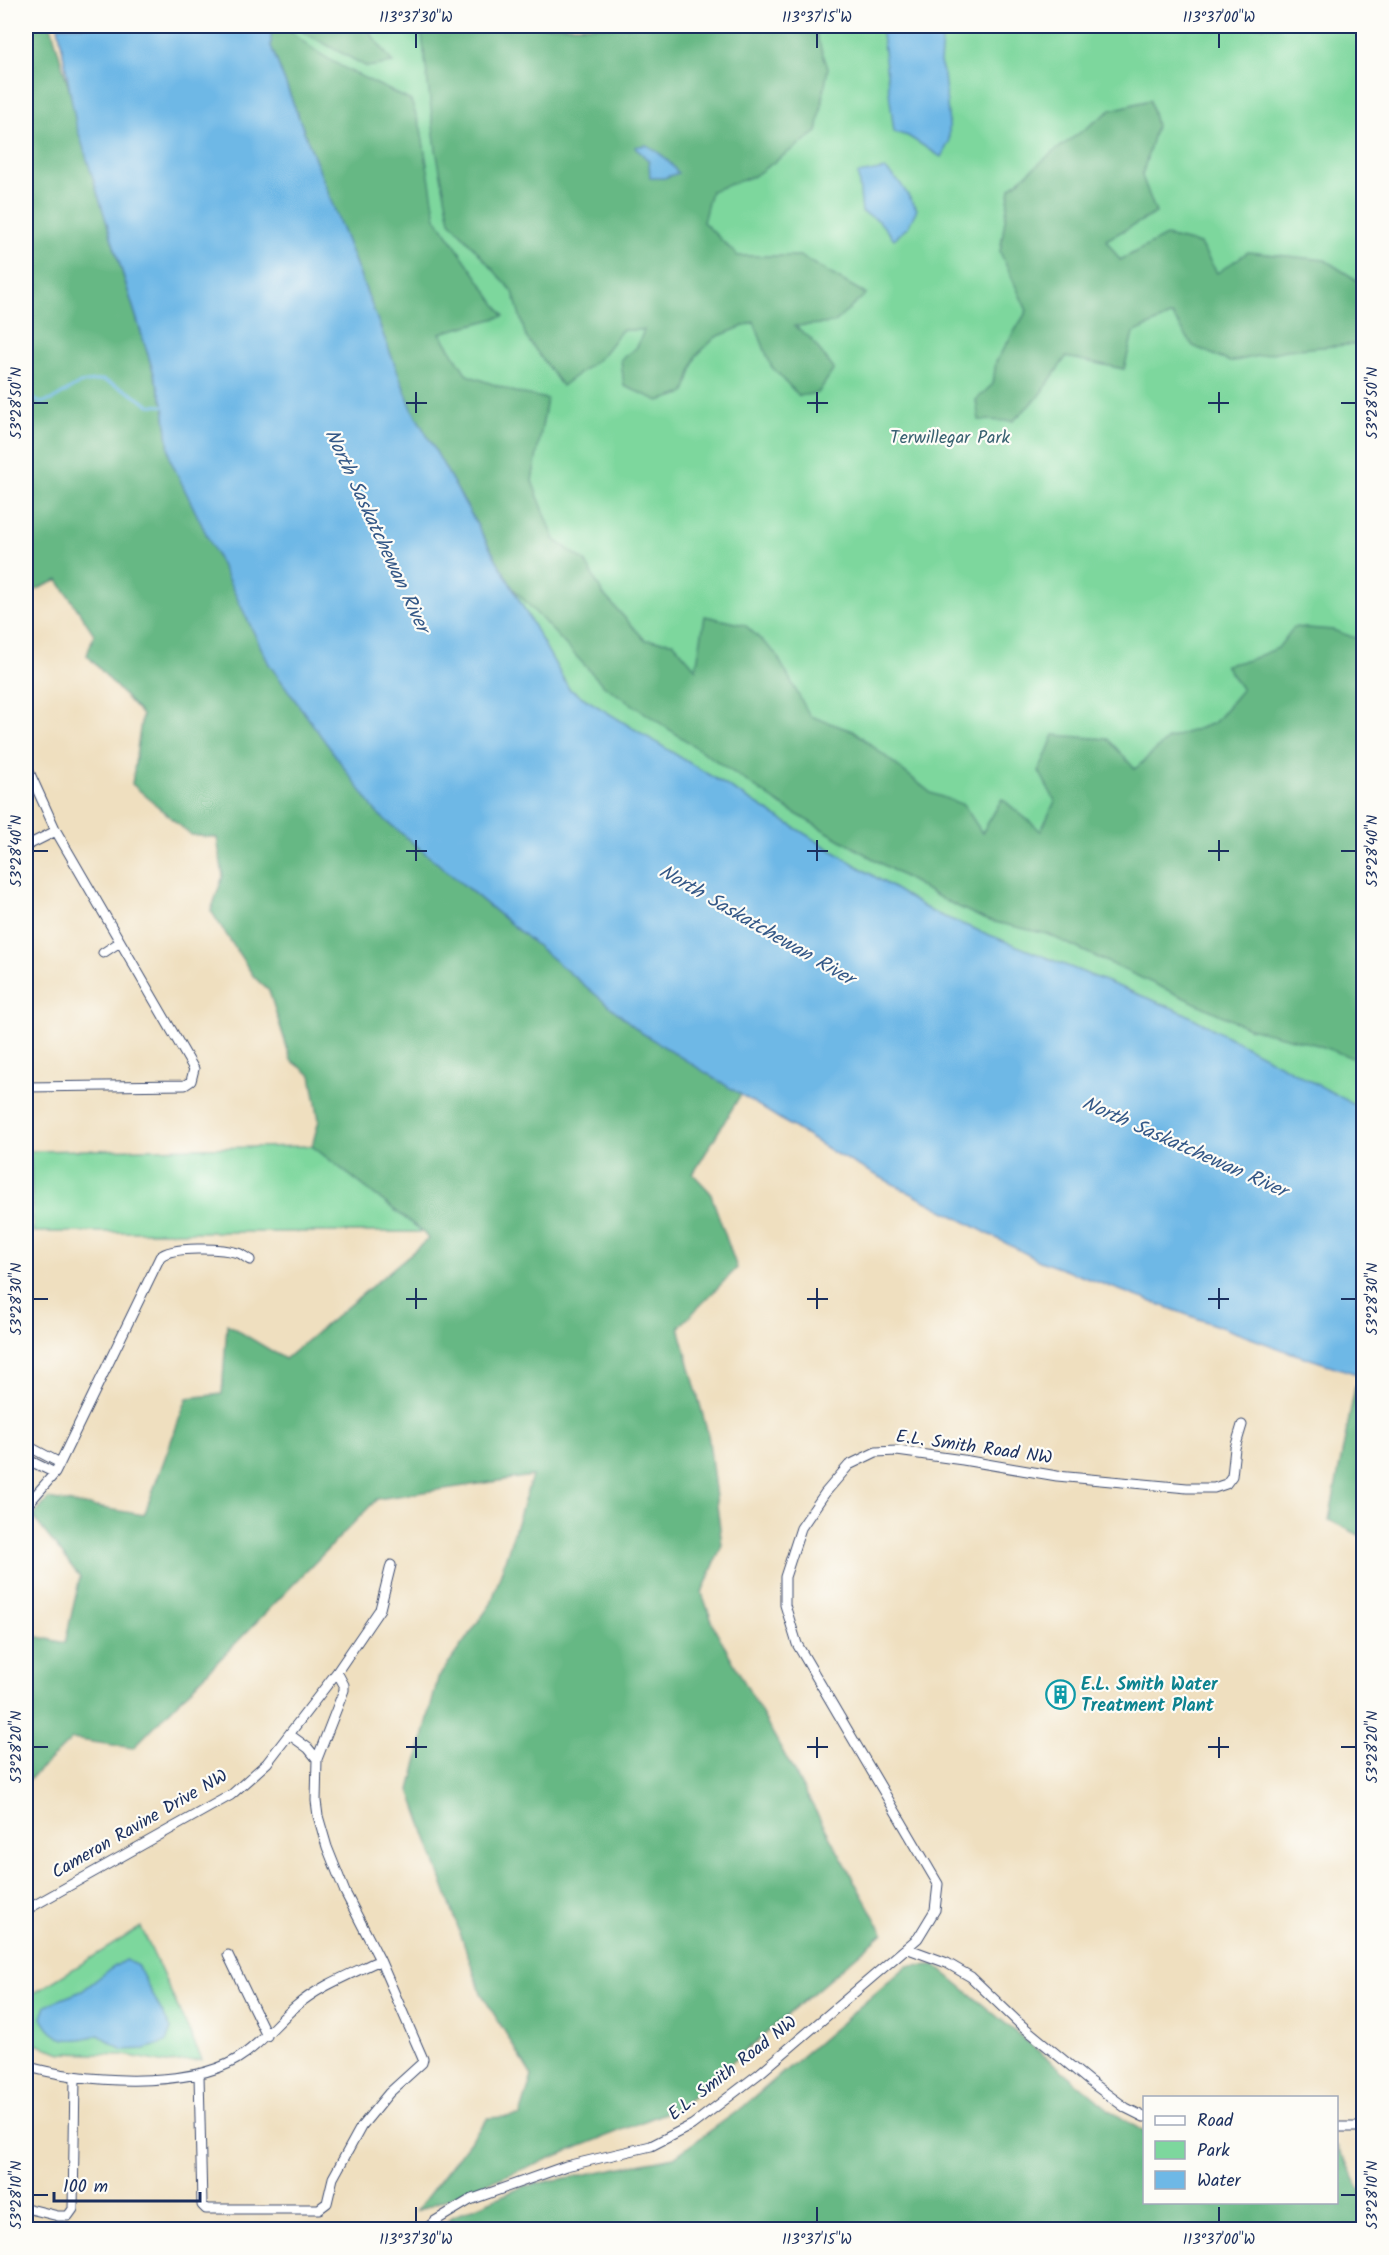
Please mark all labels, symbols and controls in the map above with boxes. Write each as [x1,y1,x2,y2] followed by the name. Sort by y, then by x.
[379,6,453,30] text: 113°37'30"W
[782,6,852,30] text: 113°37'15"W
[1183,6,1255,30] text: 113°37'00"W
[5,367,29,439] text: 53°28'50"N
[1361,367,1385,439] text: 53°28'50"N
[315,424,439,642] water label: North Saskatchewan River
[890,424,1010,453] park label: Terwillegar Park
[5,815,29,887] text: 53°28'40"N
[1361,815,1385,887] text: 53°28'40"N
[652,857,864,997] water label: North Saskatchewan River
[1076,1088,1296,1209] water label: North Saskatchewan River
[5,1263,29,1335] text: 53°28'30"N
[1361,1263,1385,1335] text: 53°28'30"N
[894,1423,1054,1473] street label: E.L. Smith Road NW
[1081,1671,1219,1721] place label: E.L. Smith Water Treatment Plant
[1044,1679,1076,1711] building icon: E.L. Smith Water Treatment Plant
[5,1711,29,1783] text: 53°28'20"N
[1361,1711,1385,1783] text: 53°28'20"N
[46,1763,234,1887] street label: Cameron Ravine Drive NW
[662,2009,804,2129] street label: E.L. Smith Road NW
[1143,2096,1338,2204] legend
[1197,2107,1234,2136] text: Road
[1197,2137,1230,2166] text: Park
[5,2161,29,2229] text: 53°28'10"N
[1361,2161,1385,2229] text: 53°28'10"N
[54,2165,200,2203] scale bar
[1197,2167,1242,2196] text: Water
[63,2173,108,2202] text: 100 m
[379,2228,453,2252] text: 113°37'30"W
[782,2228,852,2252] text: 113°37'15"W
[1183,2228,1255,2252] text: 113°37'00"W

